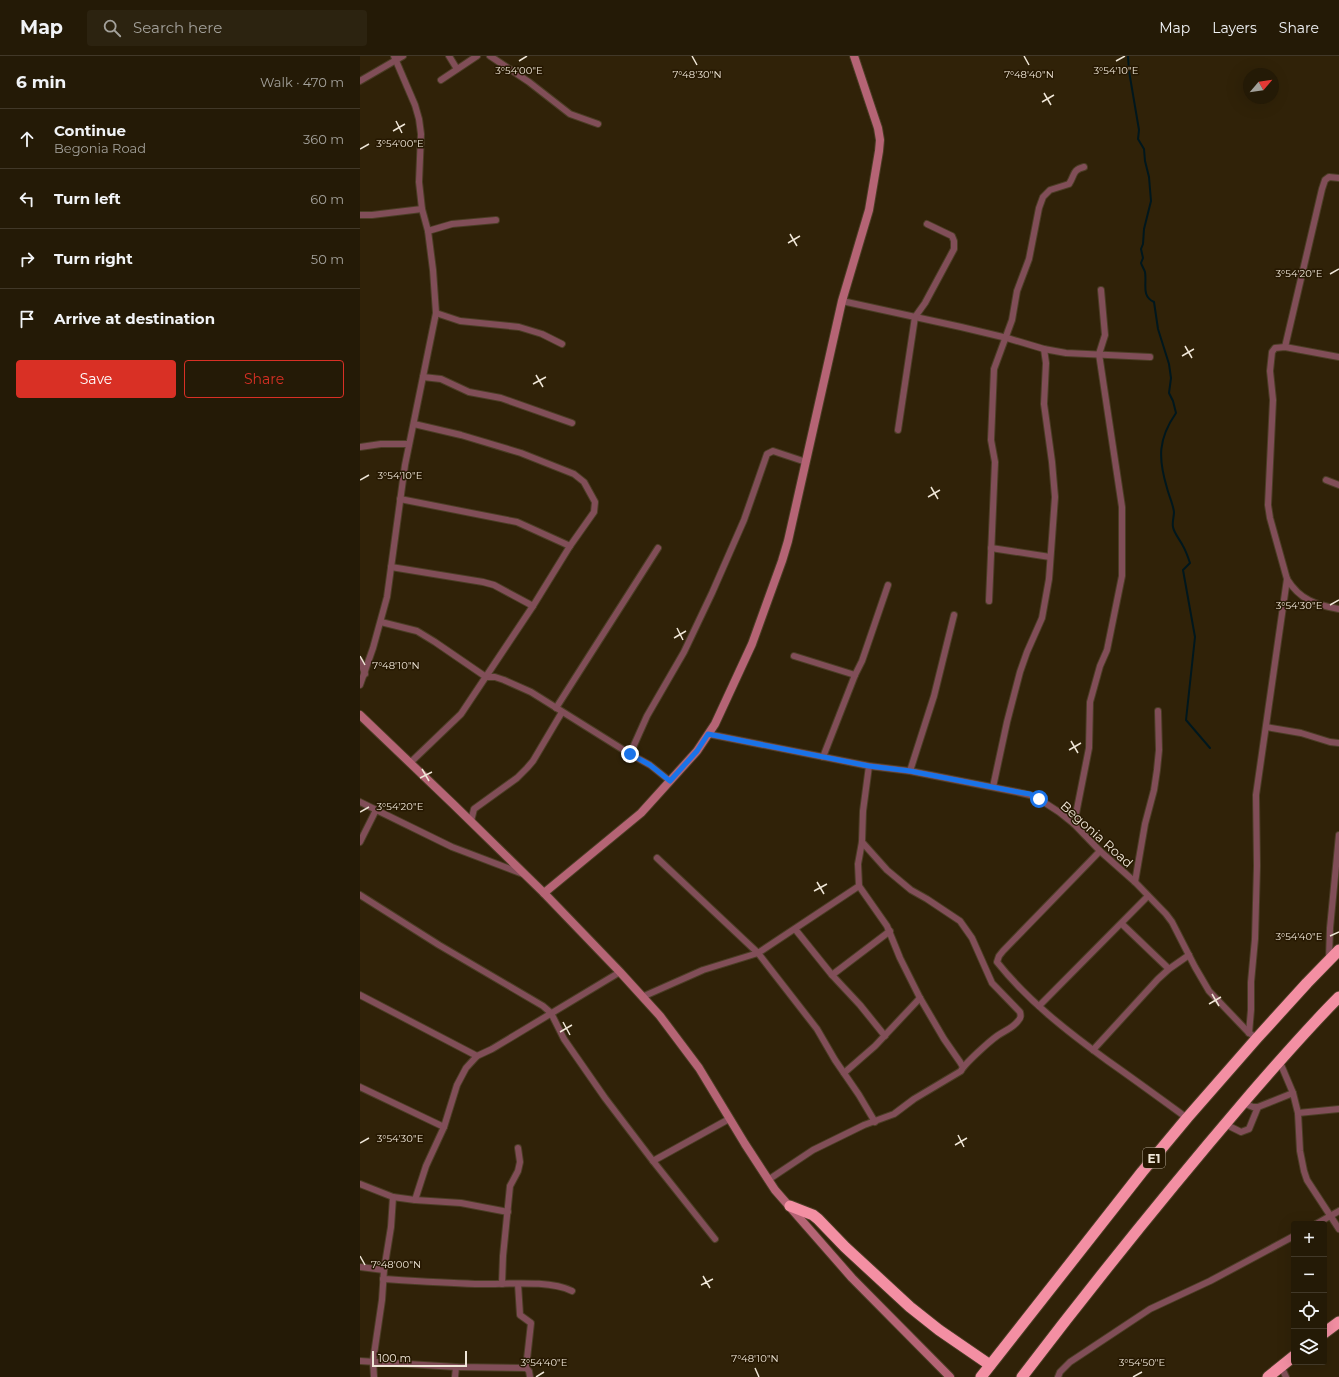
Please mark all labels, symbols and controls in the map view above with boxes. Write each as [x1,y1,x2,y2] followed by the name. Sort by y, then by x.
[87,10,367,46] search box
[20,16,63,39] text: Map
[101,17,123,39] icon: search
[133,18,222,37] text: Search here
[1159,19,1190,37] text: Map
[1212,19,1257,37] text: Layers
[1279,19,1319,37] text: Share
[495,64,543,77] text: 3°54'00"E
[1094,64,1139,77] text: 3°54'10"E
[672,68,722,81] text: 7°48'30"N
[1004,68,1054,81] text: 7°48'40"N
[1243,68,1279,104] north arrow
[16,72,66,92] text: 6 min
[260,74,344,90] text: Walk · 470 m
[54,121,126,140] text: Continue
[16,128,38,150] icon: ahead
[303,131,344,147] text: 360 m
[376,137,424,150] text: 3°54'00"E
[54,140,146,156] text: Begonia Road
[16,188,38,210] icon: left
[54,189,121,208] text: Turn left
[310,191,344,207] text: 60 m
[16,248,38,270] icon: right
[54,249,133,268] text: Turn right
[311,251,344,267] text: 50 m
[1276,267,1323,280] text: 3°54'20"E
[16,308,38,330] icon: arrive
[54,309,215,328] text: Arrive at destination
[16,360,176,398] button: Save
[184,360,344,398] button: Share
[378,469,423,482] text: 3°54'10"E
[1276,599,1323,612] text: 3°54'30"E
[372,659,420,672] text: 7°48'10"N
[621,745,639,763] route end
[1030,790,1048,808] route start
[1057,797,1137,871] street label: Begonia Road
[377,800,424,813] text: 3°54'20"E
[1275,930,1323,943] text: 3°54'40"E
[377,1132,424,1145] text: 3°54'30"E
[1143,1148,1165,1168] road number: E1
[1291,1221,1327,1365] map controls
[1291,1221,1327,1257] button: +
[1291,1257,1327,1293] button: −
[371,1258,421,1271] text: 7°48'00"N
[1291,1293,1327,1329] button: locate
[1291,1329,1327,1365] button: layers
[372,1349,467,1368] scale bar
[378,1351,411,1365] text: 100 m
[731,1352,779,1365] text: 7°48'10"N
[520,1356,568,1369] text: 3°54'40"E
[1119,1356,1166,1369] text: 3°54'50"E

